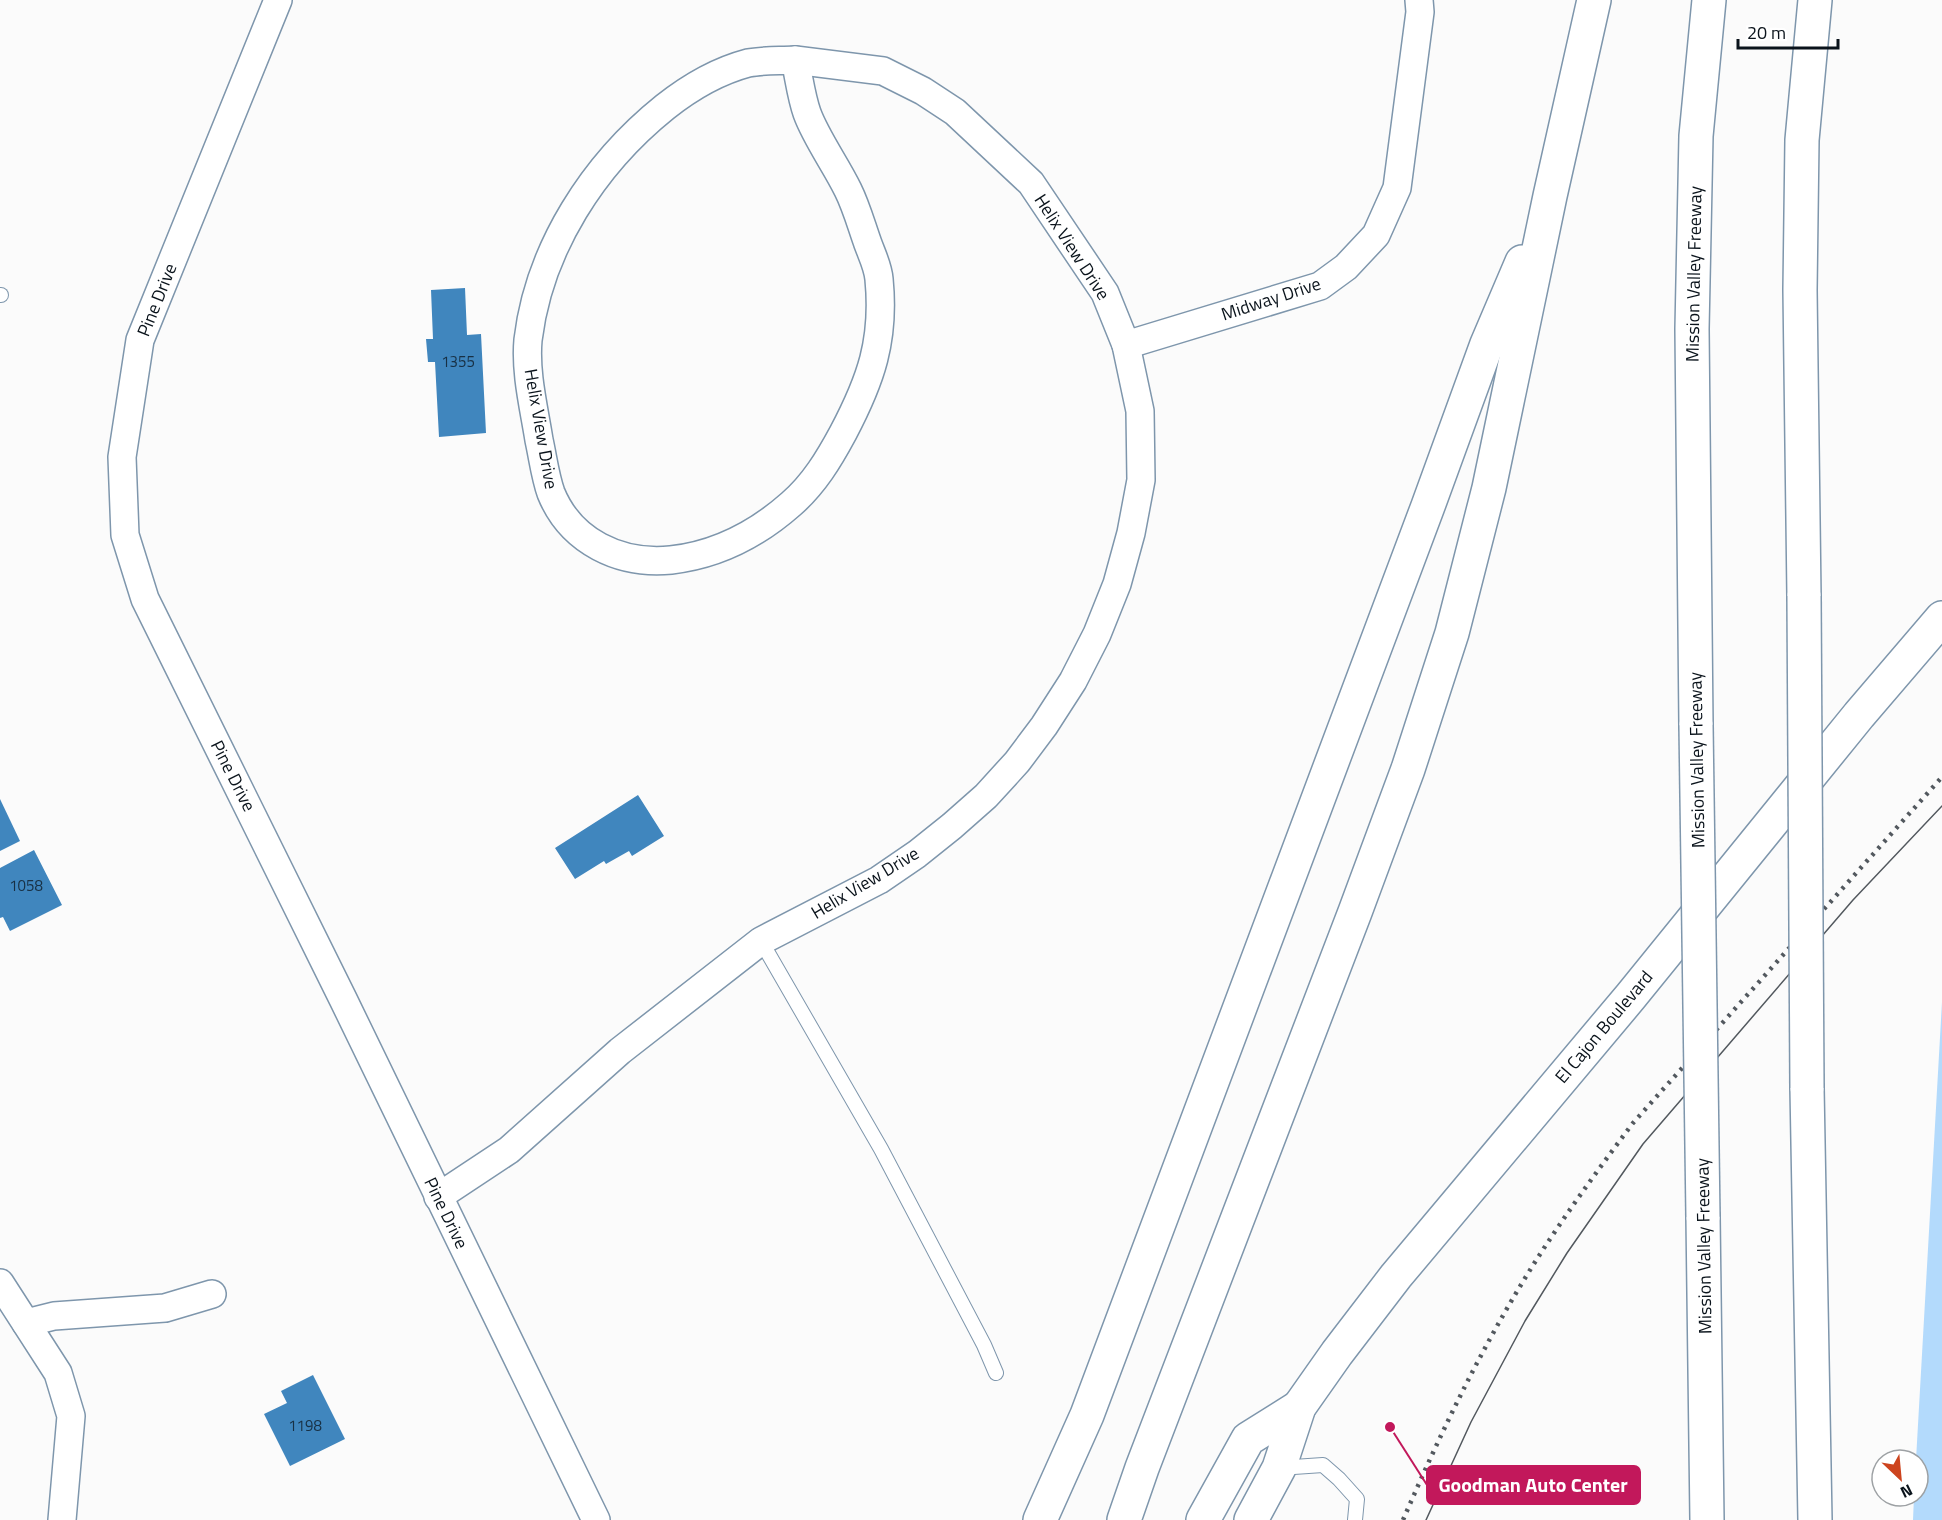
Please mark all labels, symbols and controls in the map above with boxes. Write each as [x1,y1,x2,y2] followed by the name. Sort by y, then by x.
[1738,12,1838,50] scale bar
[1747,19,1786,46] text: 20 m
[1678,185,1709,362] street label: Mission Valley Freeway
[1028,188,1117,305] street label: Helix View Drive
[130,259,183,340] street label: Pine Drive
[1218,270,1324,327] street label: Midway Drive
[441,350,475,373] house number: 1355
[518,367,565,491] street label: Helix View Drive
[1681,671,1712,848] street label: Mission Valley Freeway
[204,735,263,816] street label: Pine Drive
[806,840,924,926] street label: Helix View Drive
[9,874,43,897] house number: 1058
[1548,964,1659,1089] street label: El Cajon Boulevard
[1688,1157,1719,1334] street label: Mission Valley Freeway
[418,1172,475,1253] street label: Pine Drive
[288,1414,322,1437] house number: 1198
[1870,1448,1930,1508] north arrow
[1427,1466,1640,1504] callout: Goodman Auto Center
[1438,1469,1628,1500] text: Goodman Auto Center
[1896,1478,1917,1505] text: N

